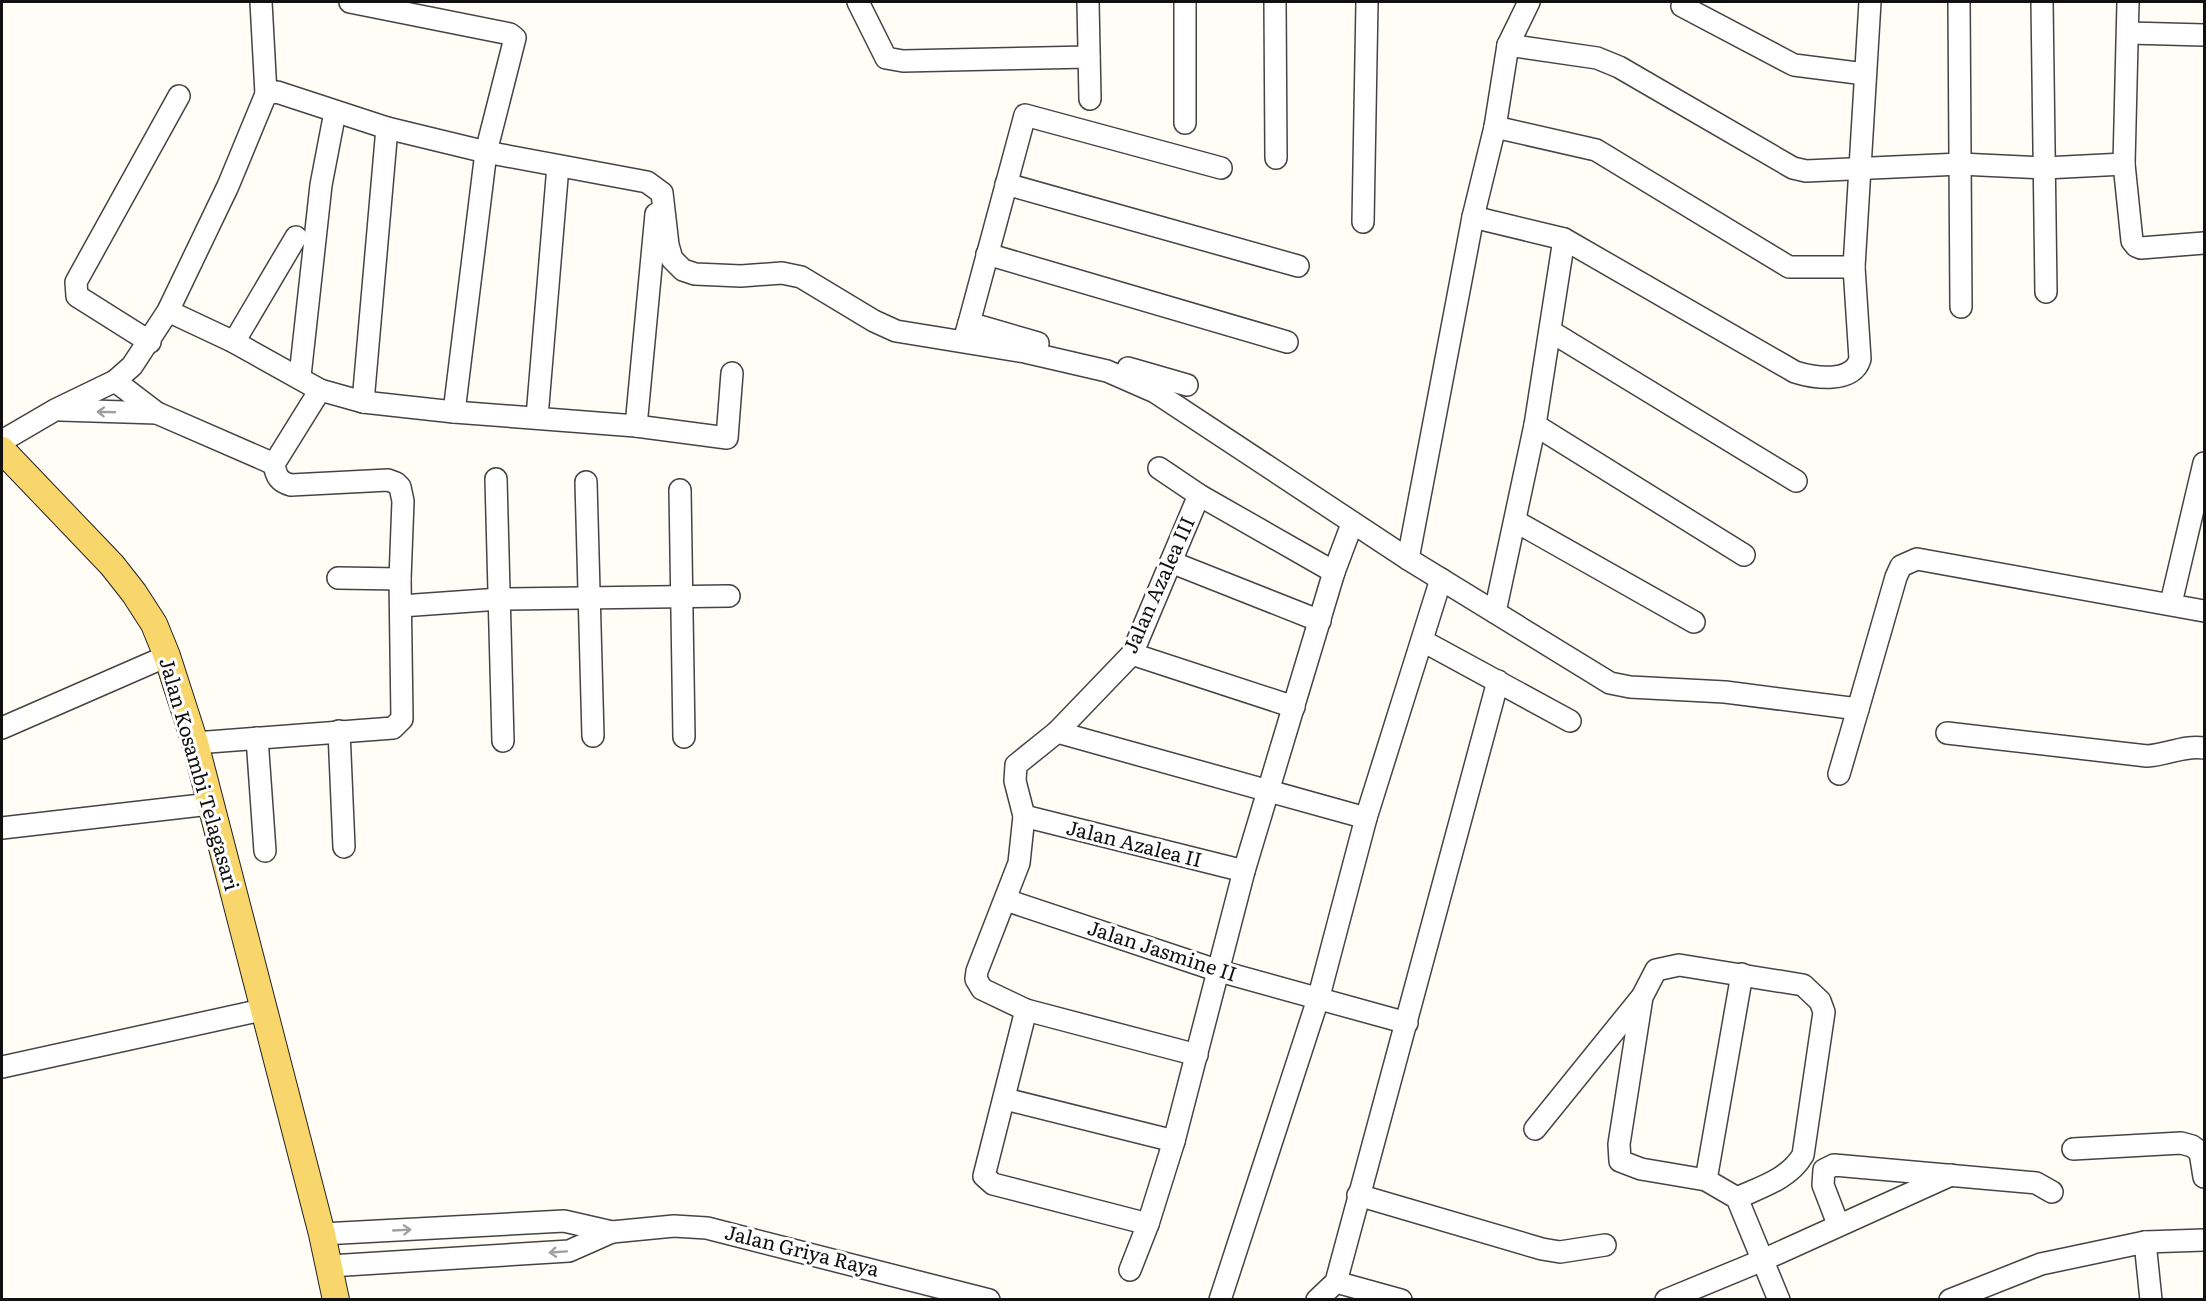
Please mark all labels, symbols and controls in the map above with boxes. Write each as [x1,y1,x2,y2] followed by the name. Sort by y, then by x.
[96,406,116,417] one-way arrow
[1114,511,1201,657] street label: Jalan Azalea III
[153,653,249,894] street label: Jalan Kosambi Telagasari
[1063,811,1205,873] street label: Jalan Azalea II
[1084,911,1241,987] street label: Jalan Jasmine II
[722,1215,883,1283] street label: Jalan Griya Raya
[391,1224,411,1235] one-way arrow
[548,1246,568,1257] one-way arrow

